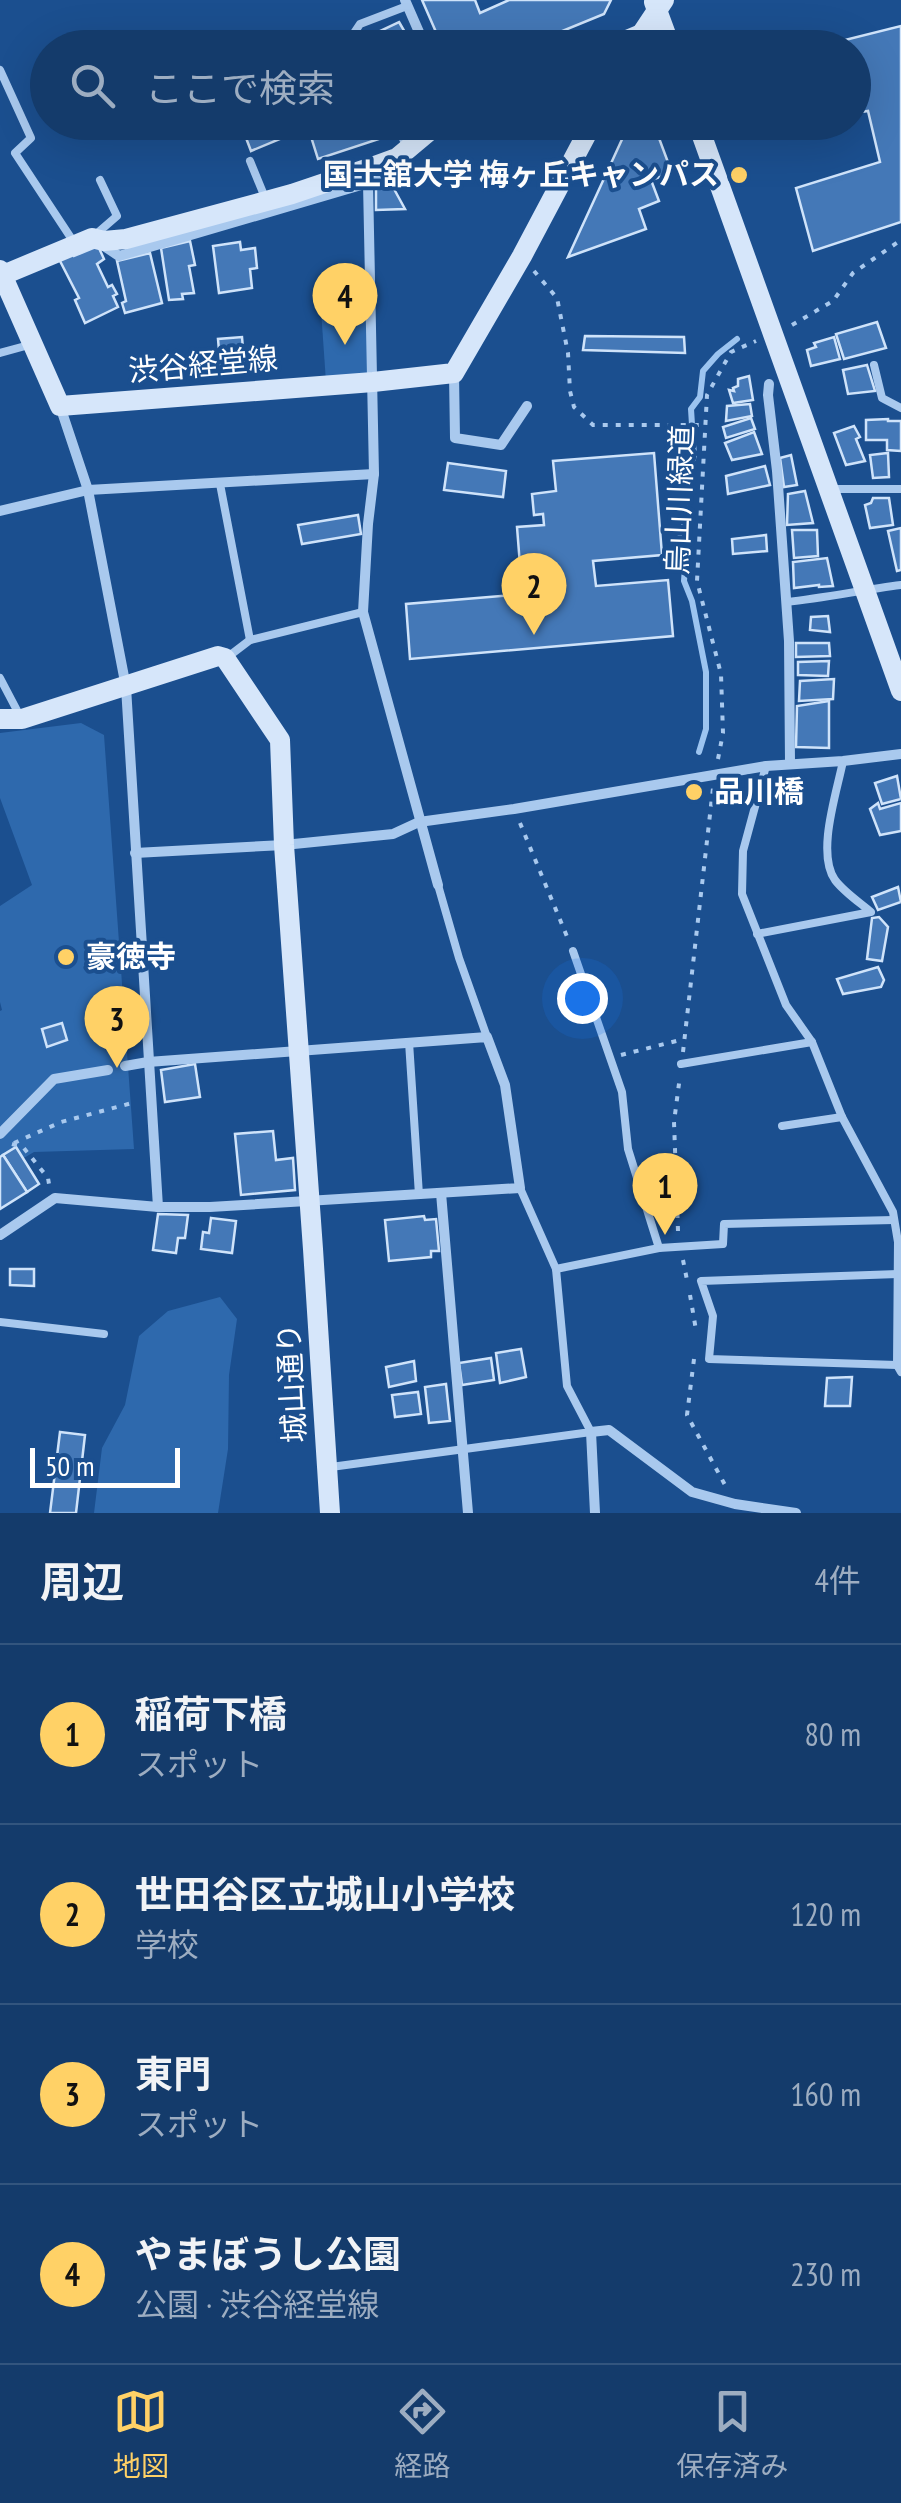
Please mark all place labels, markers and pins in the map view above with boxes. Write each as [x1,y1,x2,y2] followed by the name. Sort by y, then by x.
[323,154,719,193] place label: 国士舘大学 梅ヶ丘キャンパス
[728,164,750,186] marker: 国士舘大学 梅ヶ丘キャンパス
[312,262,378,345] pin: 4
[502,552,566,635] pin: 2
[714,771,804,810] place label: 品川橋
[683,781,705,803] marker: 品川橋
[86,936,176,975] place label: 豪徳寺
[55,946,77,968] marker: 豪徳寺
[84,986,150,1068] pin: 3
[632,1152,698,1235] pin: 1

